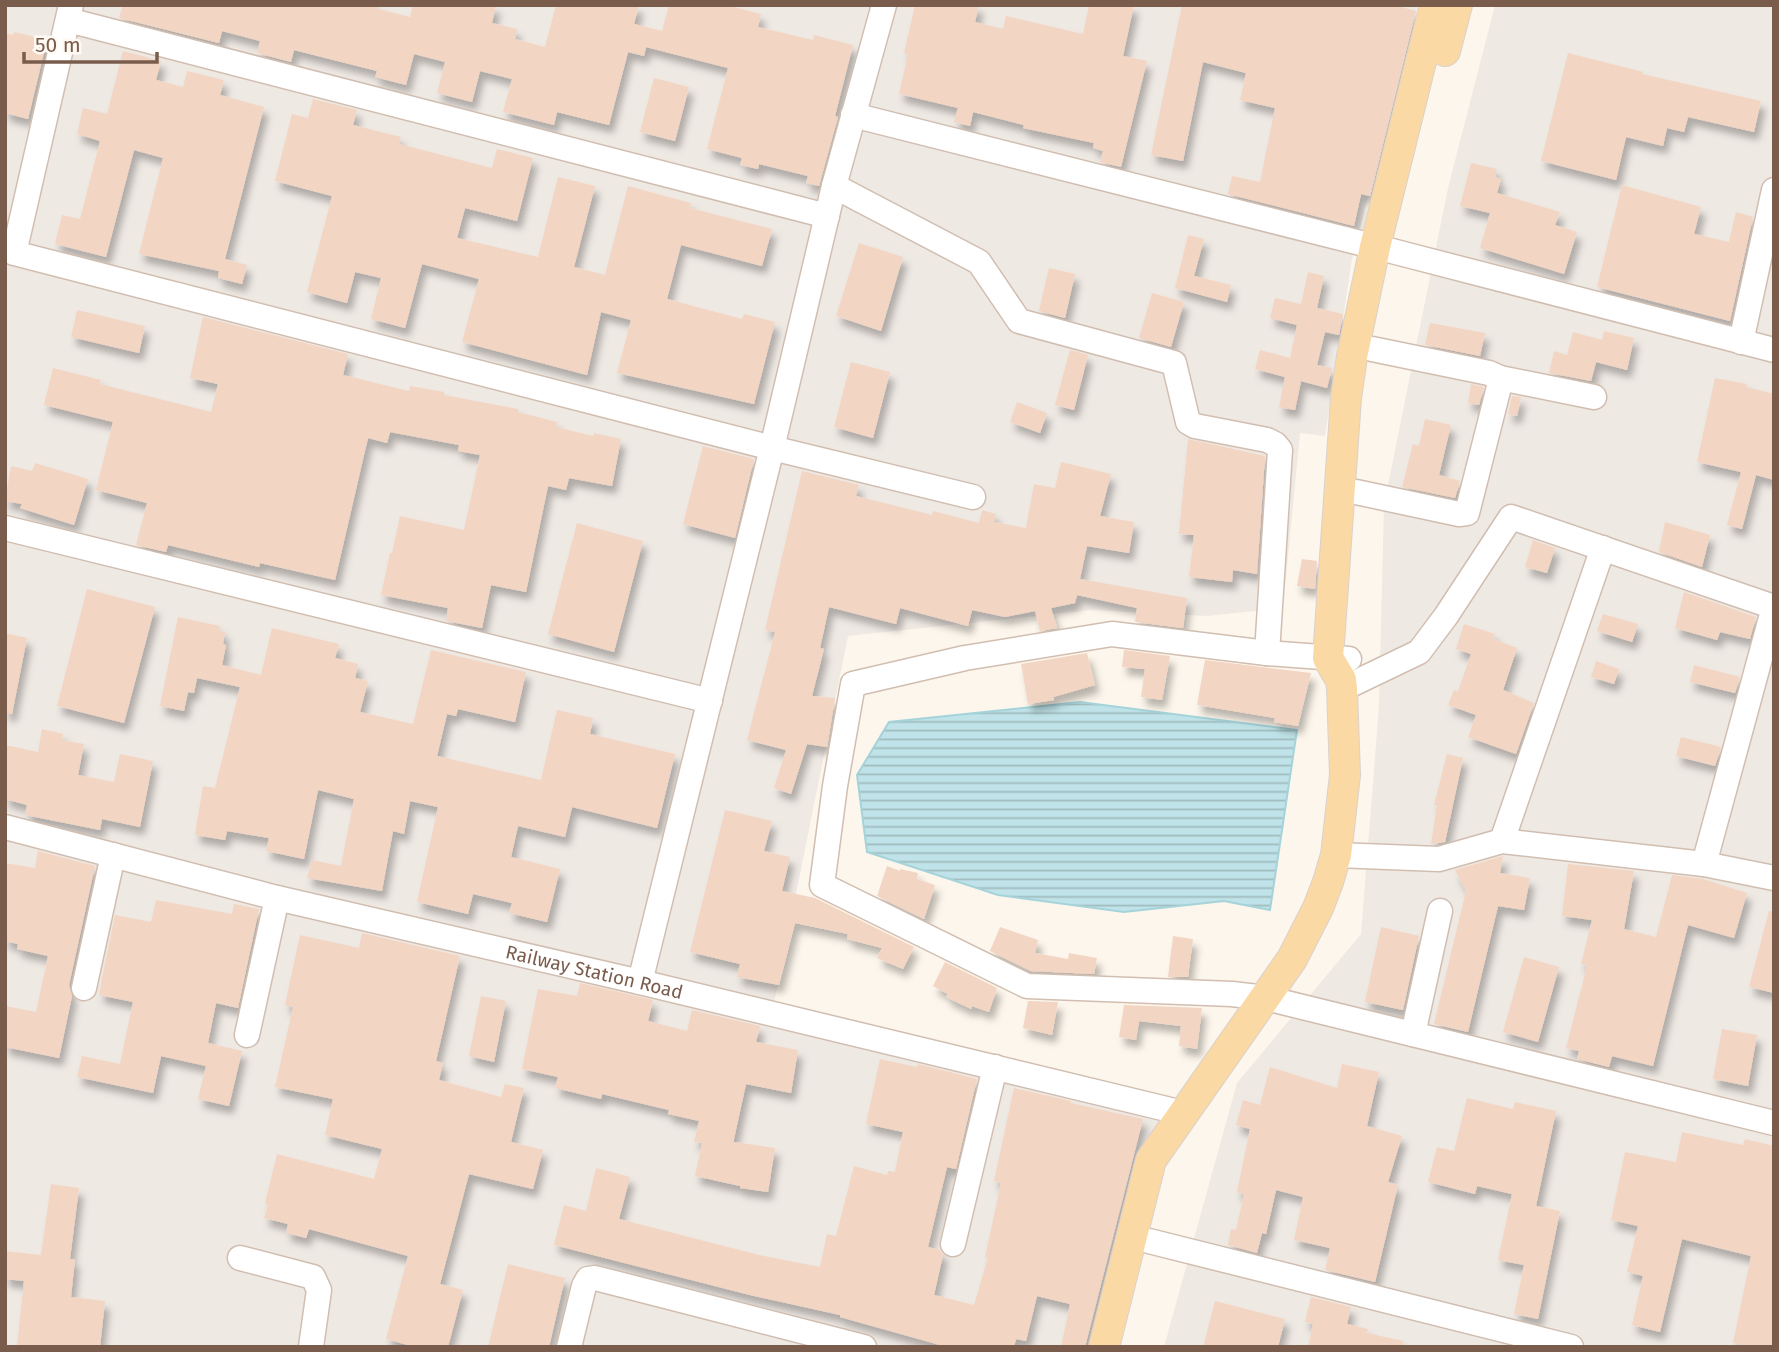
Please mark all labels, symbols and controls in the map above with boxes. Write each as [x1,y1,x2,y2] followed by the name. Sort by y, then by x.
[24,21,158,65] scale bar
[35,32,81,58] text: 50 m
[503,940,685,1004] street label: Railway Station Road

